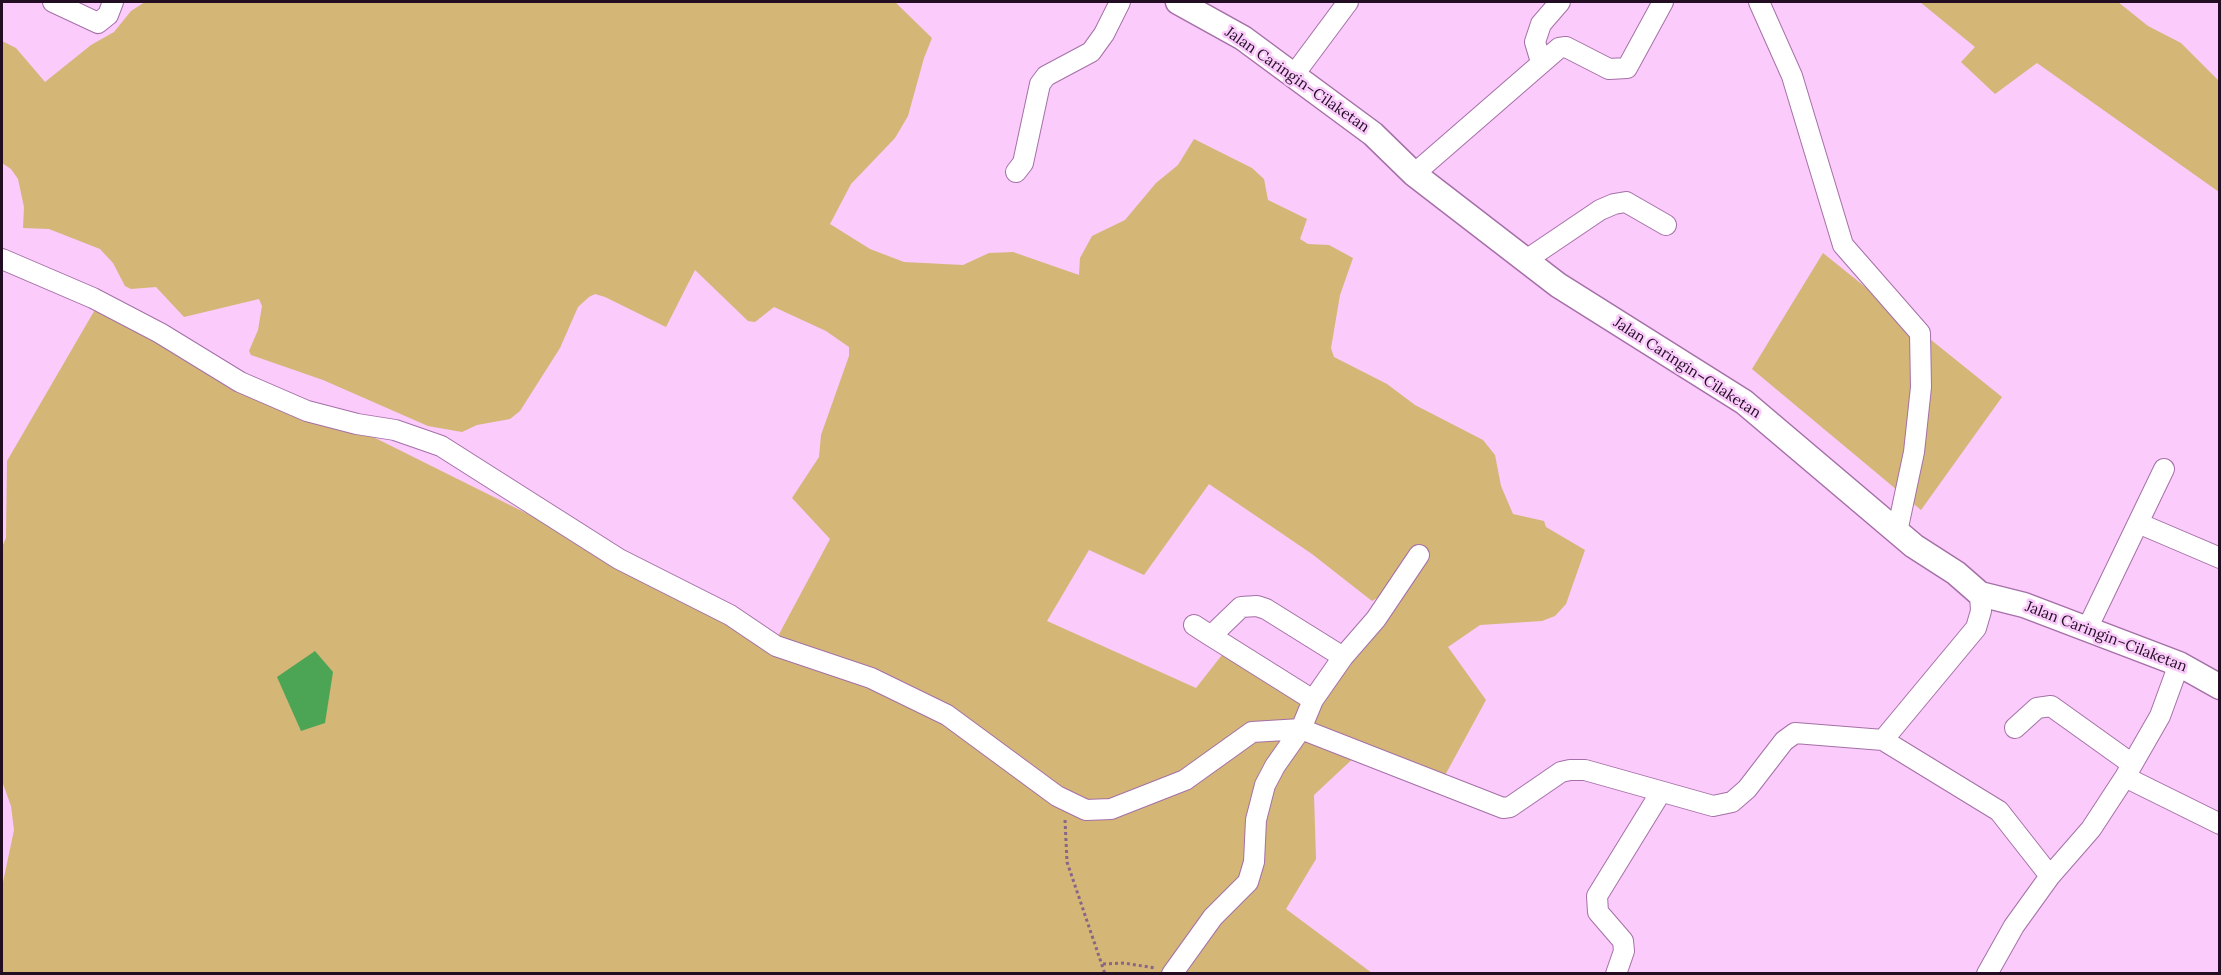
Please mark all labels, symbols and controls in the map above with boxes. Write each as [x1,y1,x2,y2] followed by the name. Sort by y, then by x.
[1221,23,1373,137] street label: Jalan Caringin–Cilaketan
[1610,314,1764,422] street label: Jalan Caringin–Cilaketan
[2022,598,2190,676] street label: Jalan Caringin–Cilaketan

